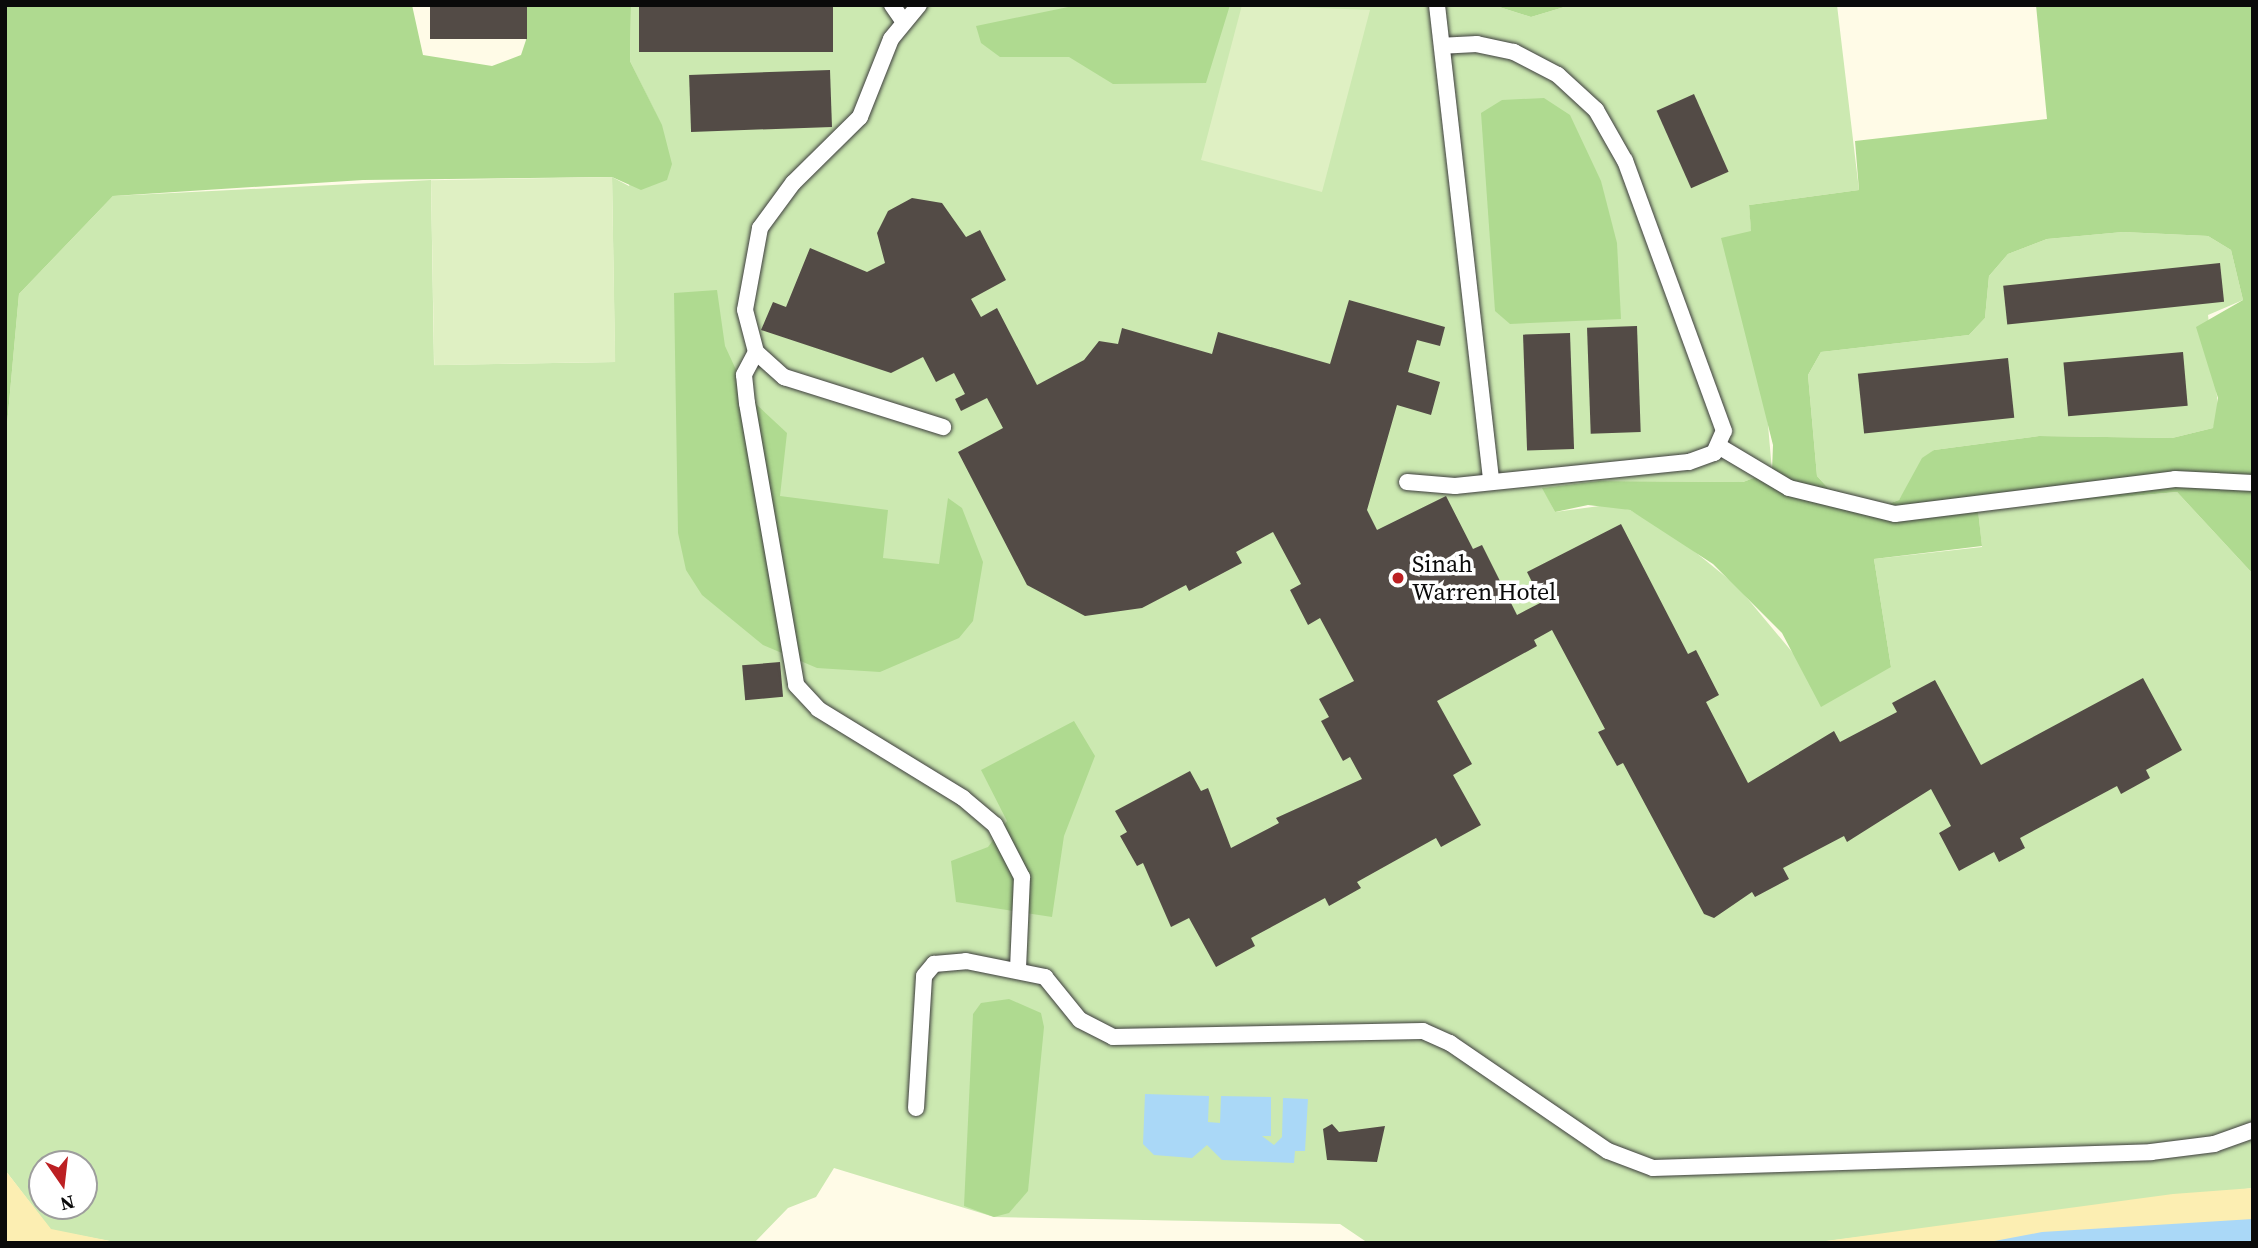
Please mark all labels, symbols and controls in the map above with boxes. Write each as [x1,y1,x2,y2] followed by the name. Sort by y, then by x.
[1412,550,1556,606] place label: Sinah Warren Hotel
[1390,570,1406,586] marker: Sinah Warren Hotel
[28,1150,98,1220] north arrow
[58,1189,77,1218] text: N

